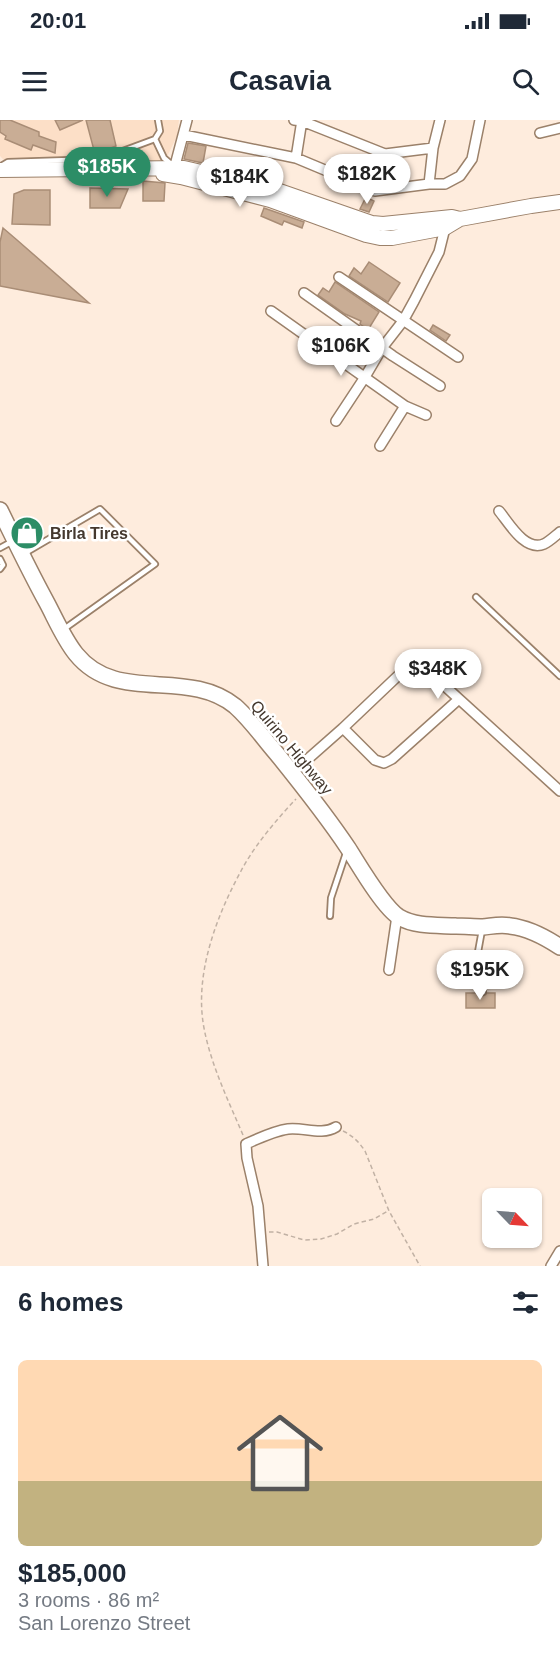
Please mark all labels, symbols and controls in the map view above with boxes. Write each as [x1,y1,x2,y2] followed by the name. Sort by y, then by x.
[30,8,86,33] text: 20:01
[18,65,51,98] icon: menu
[509,65,542,98] icon: search
[229,66,331,96] text: Casavia
[65,147,149,198] pin: $185K
[325,154,409,205] pin: $182K
[78,155,136,177] text: $185K
[198,157,282,208] pin: $184K
[338,162,396,184] text: $182K
[211,165,269,187] text: $184K
[299,326,383,377] pin: $106K
[312,334,370,356] text: $106K
[9,515,45,551] shop icon: Birla Tires
[50,525,128,542] place label: Birla Tires
[396,649,480,700] pin: $348K
[409,657,467,679] text: $348K
[247,697,336,798] street label: Quirino Highway
[438,950,522,1001] pin: $195K
[451,958,509,980] text: $195K
[482,1188,542,1248] north arrow
[482,1188,542,1248] map controls
[509,1286,542,1319] icon: filters
[18,1287,124,1317] text: 6 homes
[226,1399,334,1507] icon: home
[18,1558,126,1588] text: $185,000
[18,1589,159,1611] text: 3 rooms · 86 m²
[18,1612,190,1634] text: San Lorenzo Street

